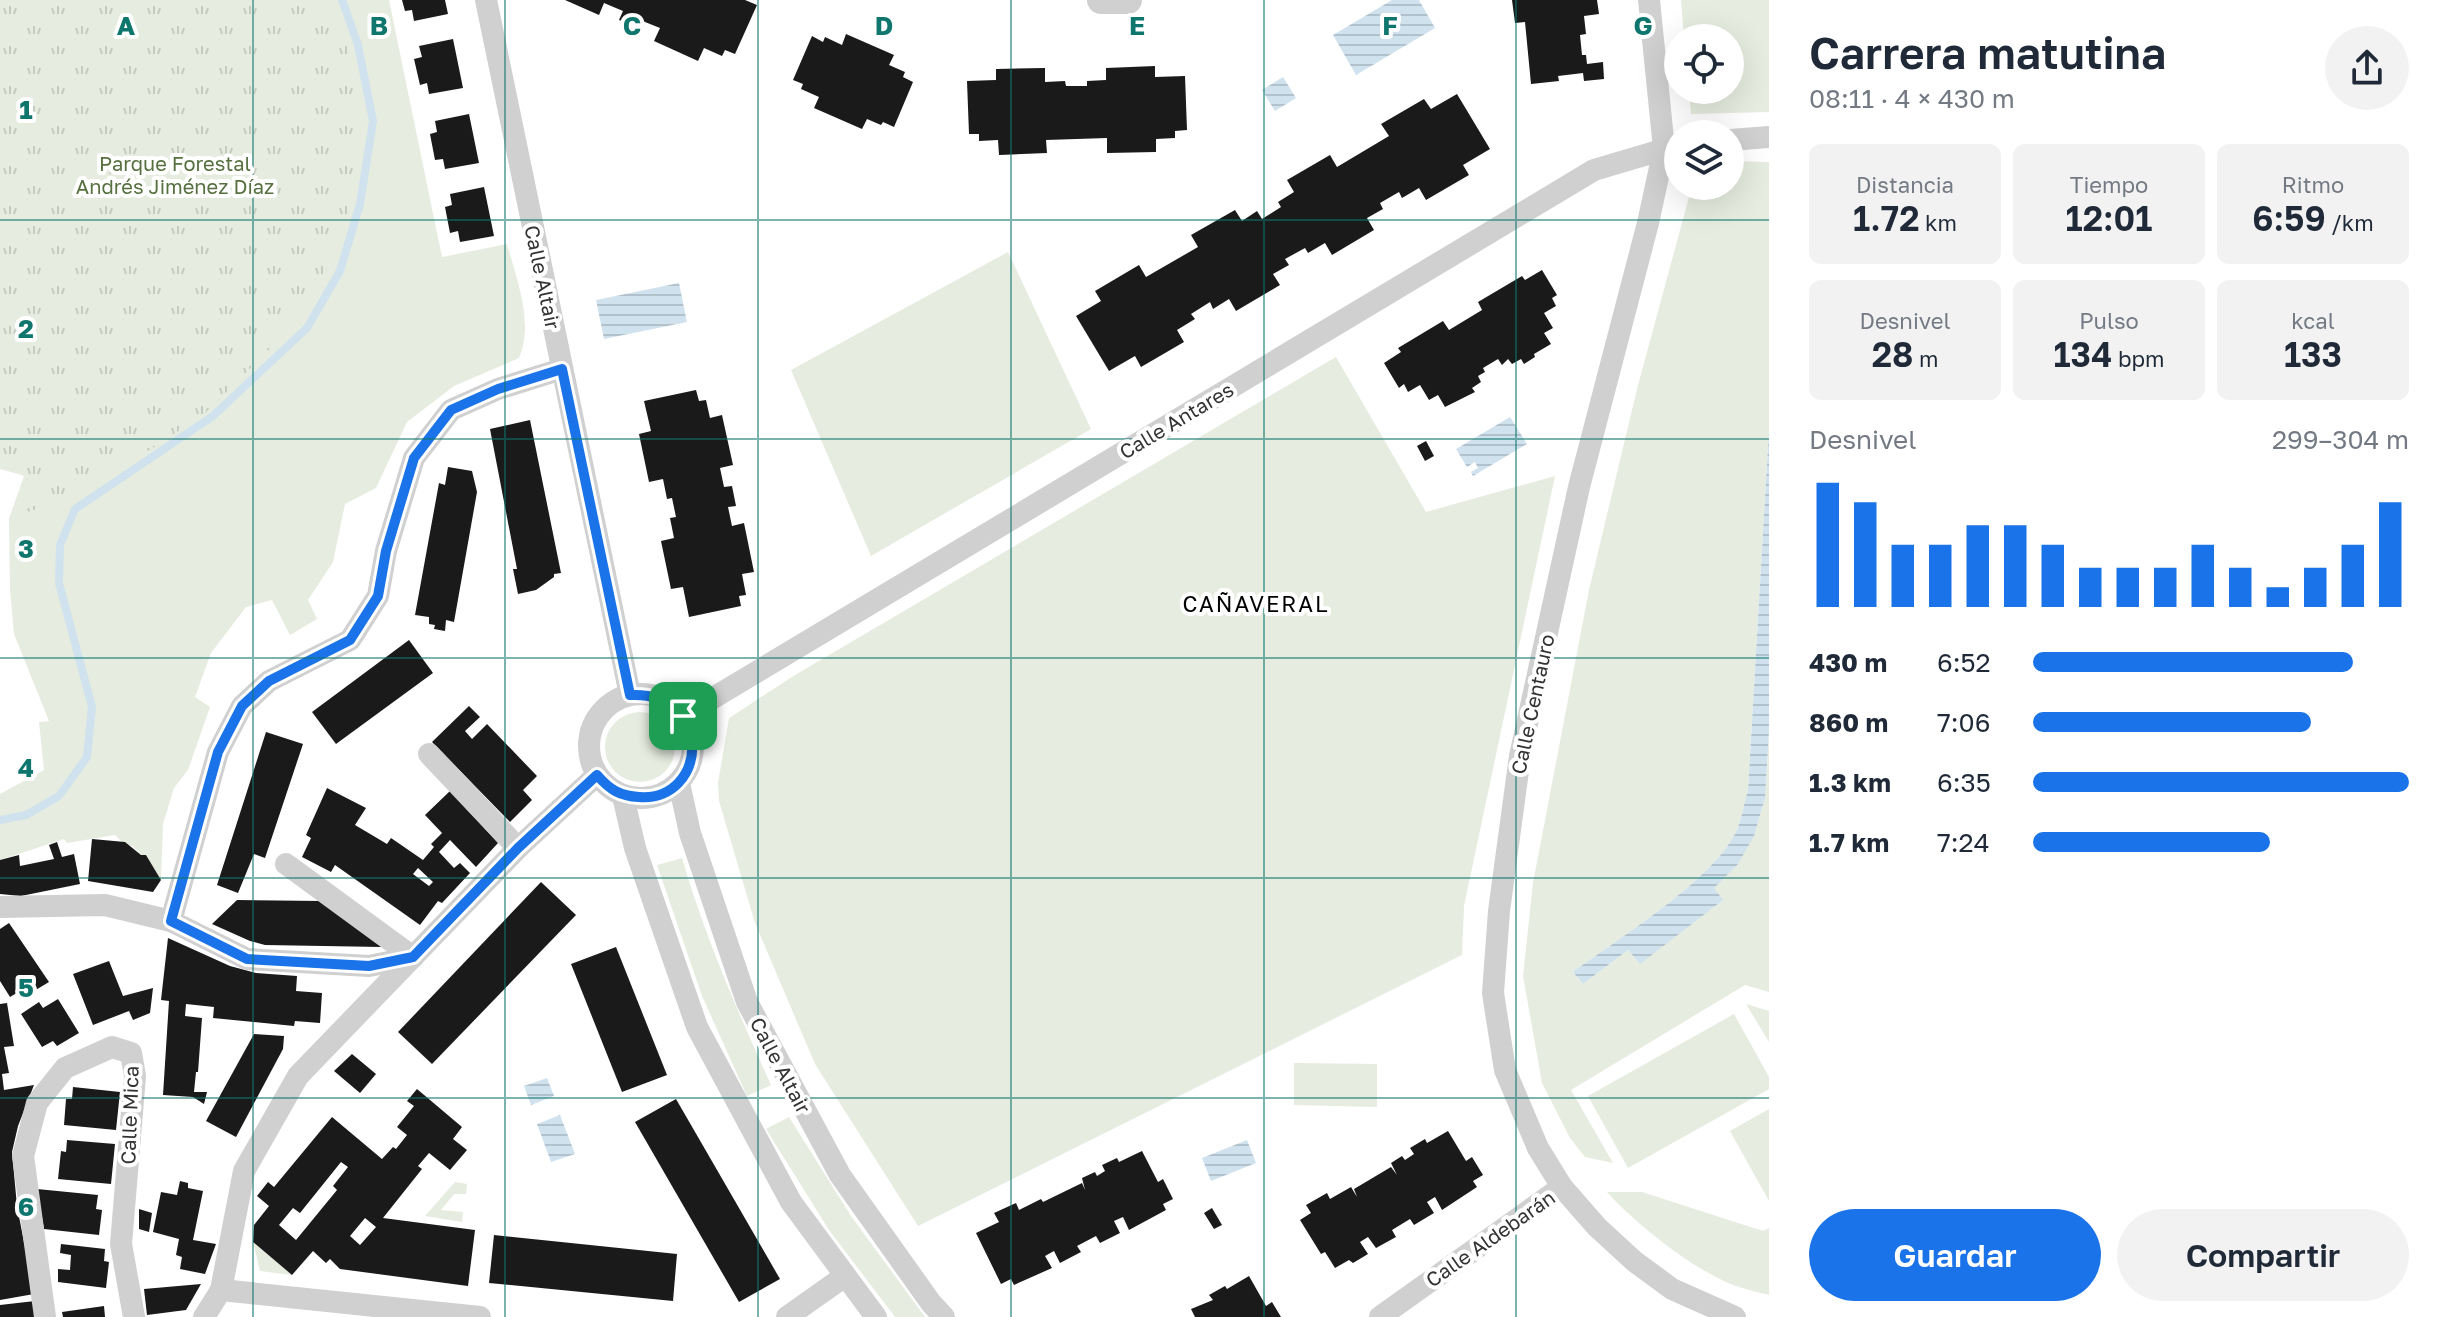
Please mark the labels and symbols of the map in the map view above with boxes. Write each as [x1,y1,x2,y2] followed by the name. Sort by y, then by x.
[117,10,136,41] text: A
[370,10,388,41] text: B
[623,10,641,41] text: C
[875,10,893,41] text: D
[1129,10,1145,41] text: E
[1382,10,1398,41] text: F
[1633,10,1653,41] text: G
[19,94,33,125] text: 1
[76,151,274,198] park label: Parque Forestal Andrés Jiménez Díaz
[520,223,566,331] street label: Calle Altair
[18,313,34,344] text: 2
[1115,377,1237,463] street label: Calle Antares
[18,533,34,564] text: 3
[1182,590,1330,617] district label: CAÑAVERAL
[1505,632,1559,776] street label: Calle Centauro
[649,682,717,750] pin
[18,752,34,783] text: 4
[18,972,34,1003] text: 5
[746,1013,816,1117] street label: Calle Altair
[115,1065,143,1165] street label: Calle Mica
[1421,1185,1559,1291] street label: Calle Aldebarán
[18,1191,34,1222] text: 6

